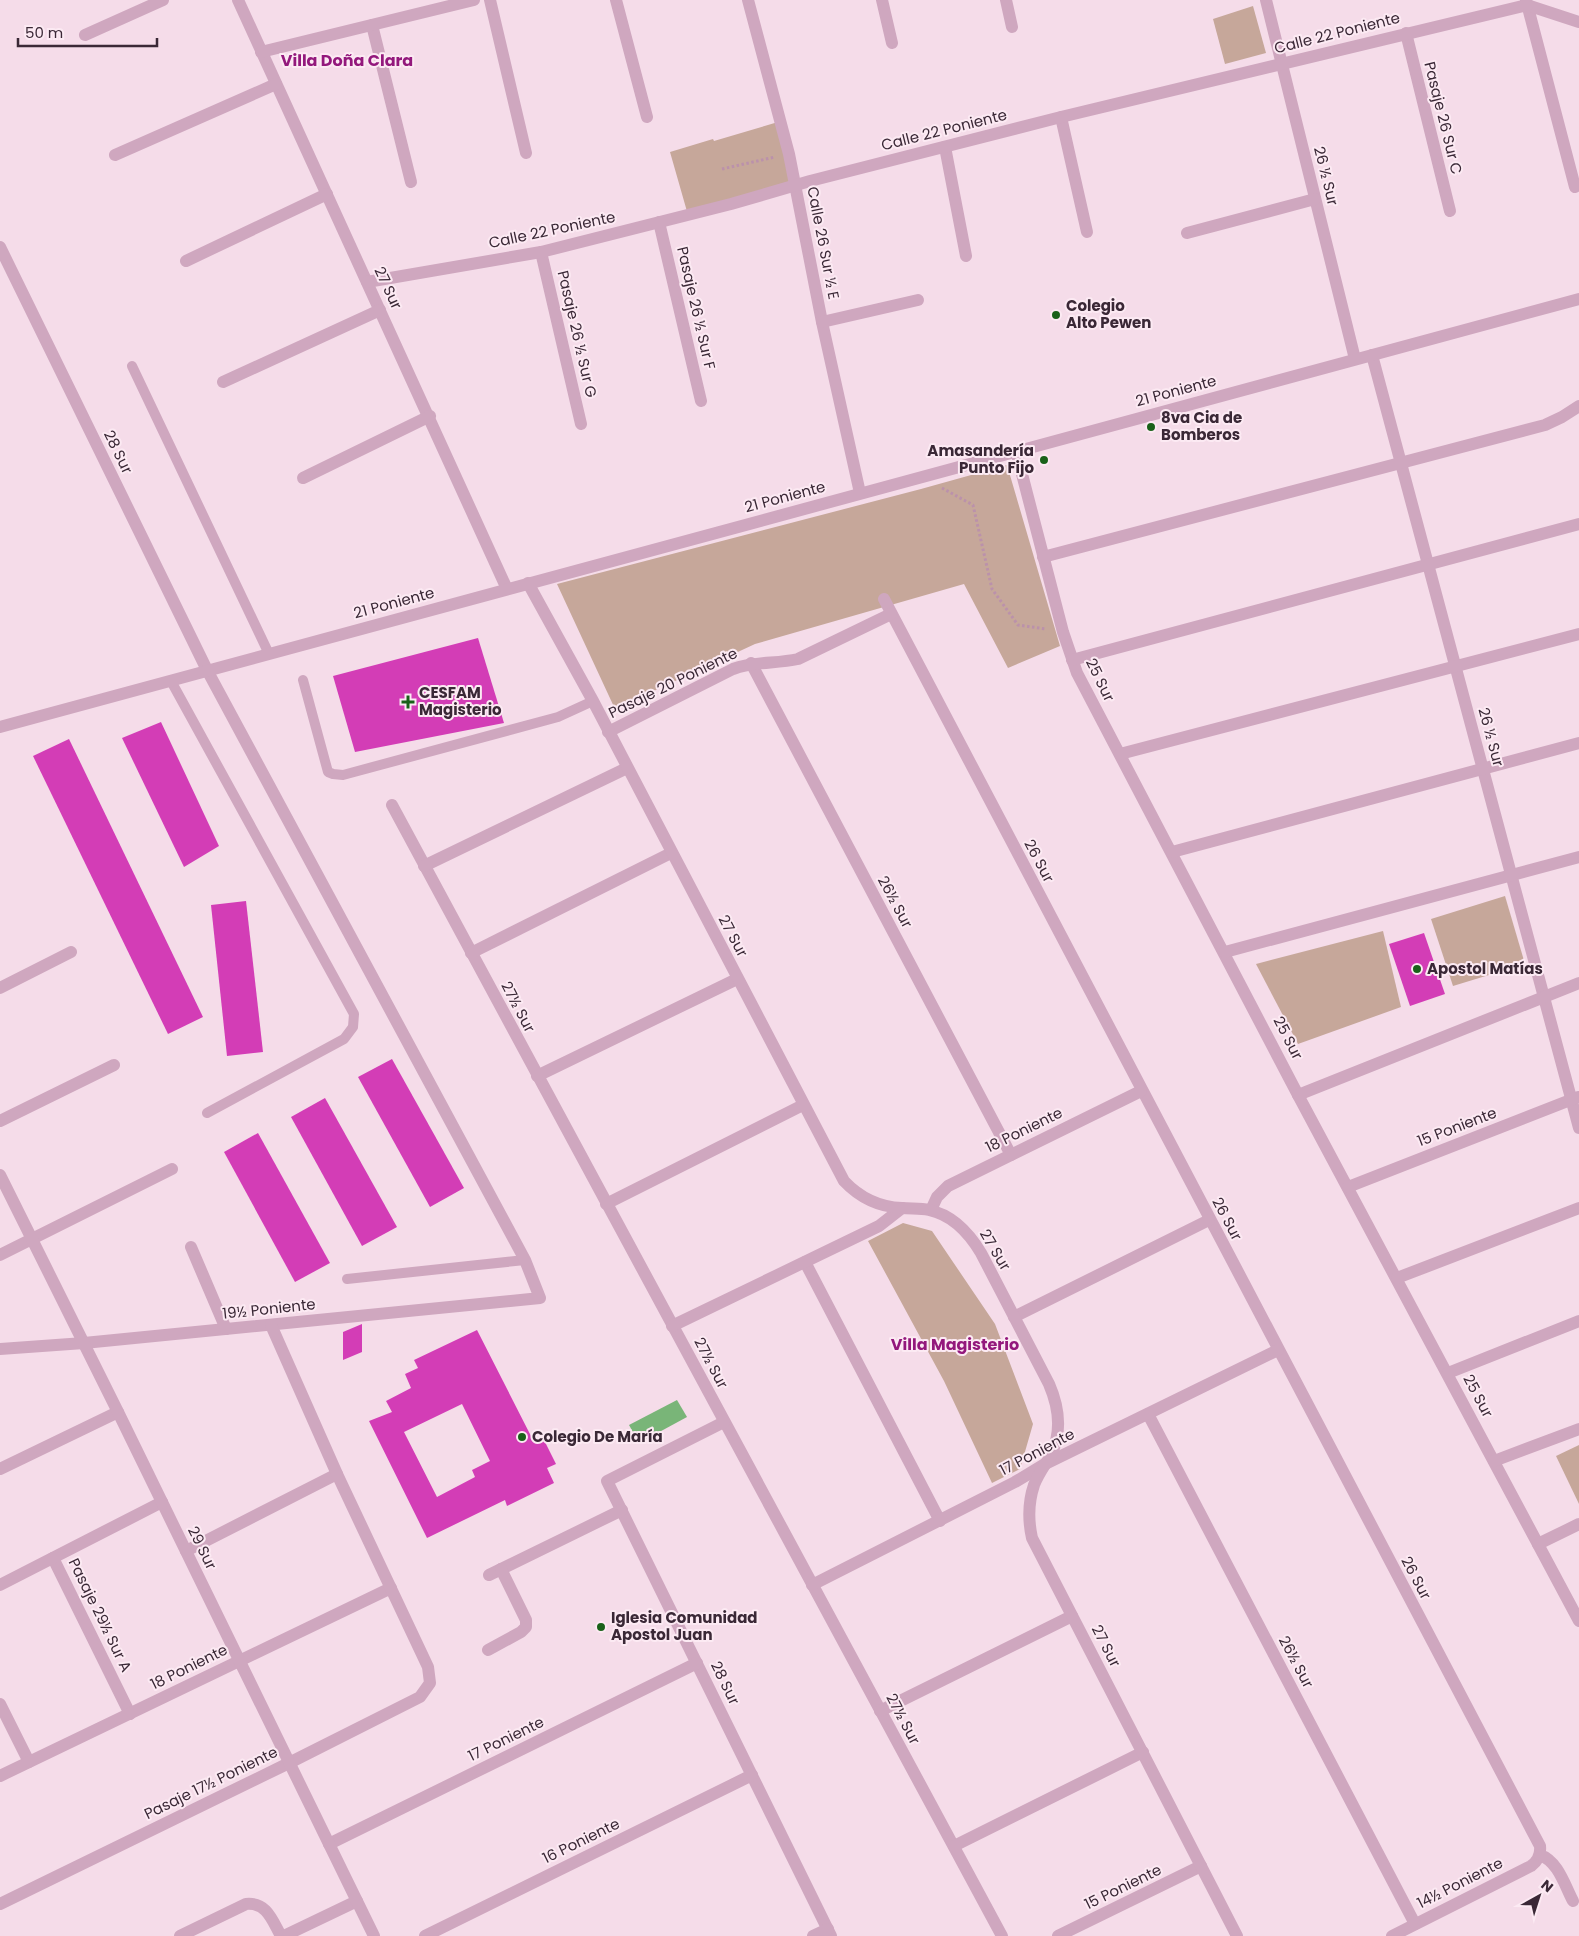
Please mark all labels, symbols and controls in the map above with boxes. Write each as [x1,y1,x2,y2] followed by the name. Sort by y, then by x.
[1272,7,1402,58] street label: Calle 22 Poniente
[18,15,156,47] scale bar
[25,22,63,43] text: 50 m
[281,49,413,72] district label: Villa Doña Clara
[1419,59,1468,176] street label: Pasaje 26 Sur C
[879,104,1009,155] street label: Calle 22 Poniente
[1309,144,1344,208] street label: 26 ½ Sur
[802,185,845,301] street label: Calle 26 Sur ½ E
[487,206,617,253] street label: Calle 22 Poniente
[672,244,721,372] street label: Pasaje 26 ½ Sur F
[369,263,408,313] street label: 27 Sur
[553,268,602,400] street label: Pasaje 26 ½ Sur G
[1066,295,1151,333] place label: Colegio Alto Pewen
[1050,309,1062,321] marker: Colegio Alto Pewen
[1133,370,1219,411] street label: 21 Poniente
[1161,407,1242,445] place label: 8va Cia de Bomberos
[1145,421,1157,433] marker: 8va Cia de Bomberos
[99,426,138,477] street label: 28 Sur
[927,440,1034,478] place label: Amasandería Punto Fijo
[1038,454,1050,466] marker: Amasandería Punto Fijo
[742,476,828,517] street label: 21 Poniente
[351,582,437,623] street label: 21 Poniente
[605,642,741,723] street label: Pasaje 20 Poniente
[1081,654,1120,705] street label: 25 Sur
[419,682,502,720] place label: CESFAM Magisterio
[401,695,415,709] marker: CESFAM Magisterio
[1474,705,1510,769] street label: 26 ½ Sur
[1019,835,1060,886] street label: 26 Sur
[873,872,918,932] street label: 26½ Sur
[714,911,753,961] street label: 27 Sur
[1427,958,1543,979] place label: Apostol Matías
[1411,963,1423,975] marker: Apostol Matías
[496,978,541,1036] street label: 27½ Sur
[1269,1012,1308,1063] street label: 25 Sur
[982,1102,1066,1157] street label: 18 Poniente
[1414,1102,1500,1151] street label: 15 Poniente
[1207,1193,1248,1244] street label: 26 Sur
[975,1225,1016,1275] street label: 27 Sur
[221,1293,317,1324] street label: 19½ Poniente
[891,1333,1019,1356] district label: Villa Magisterio
[689,1334,734,1392] street label: 27½ Sur
[1458,1371,1499,1421] street label: 25 Sur
[996,1423,1078,1480] street label: 17 Poniente
[532,1426,663,1447] place label: Colegio De María
[516,1431,528,1443] marker: Colegio De María
[183,1522,222,1573] street label: 29 Sur
[1396,1552,1437,1603] street label: 26 Sur
[64,1554,137,1675] street label: Pasaje 29½ Sur A
[611,1607,758,1645] place label: Iglesia Comunidad Apostol Juan
[595,1621,607,1633] marker: Iglesia Comunidad Apostol Juan
[1087,1621,1126,1671] street label: 27 Sur
[1274,1632,1319,1692] street label: 26½ Sur
[147,1639,231,1694] street label: 18 Poniente
[706,1657,745,1708] street label: 28 Sur
[881,1690,926,1748] street label: 27½ Sur
[464,1711,547,1766] street label: 17 Poniente
[140,1741,281,1824] street label: Pasaje 17½ Poniente
[539,1813,623,1868] street label: 16 Poniente
[1413,1852,1506,1913] street label: 14½ Poniente
[1081,1859,1165,1914] street label: 15 Poniente
[1514,1871,1564,1921] north arrow
[1537,1875,1558,1897] text: N

